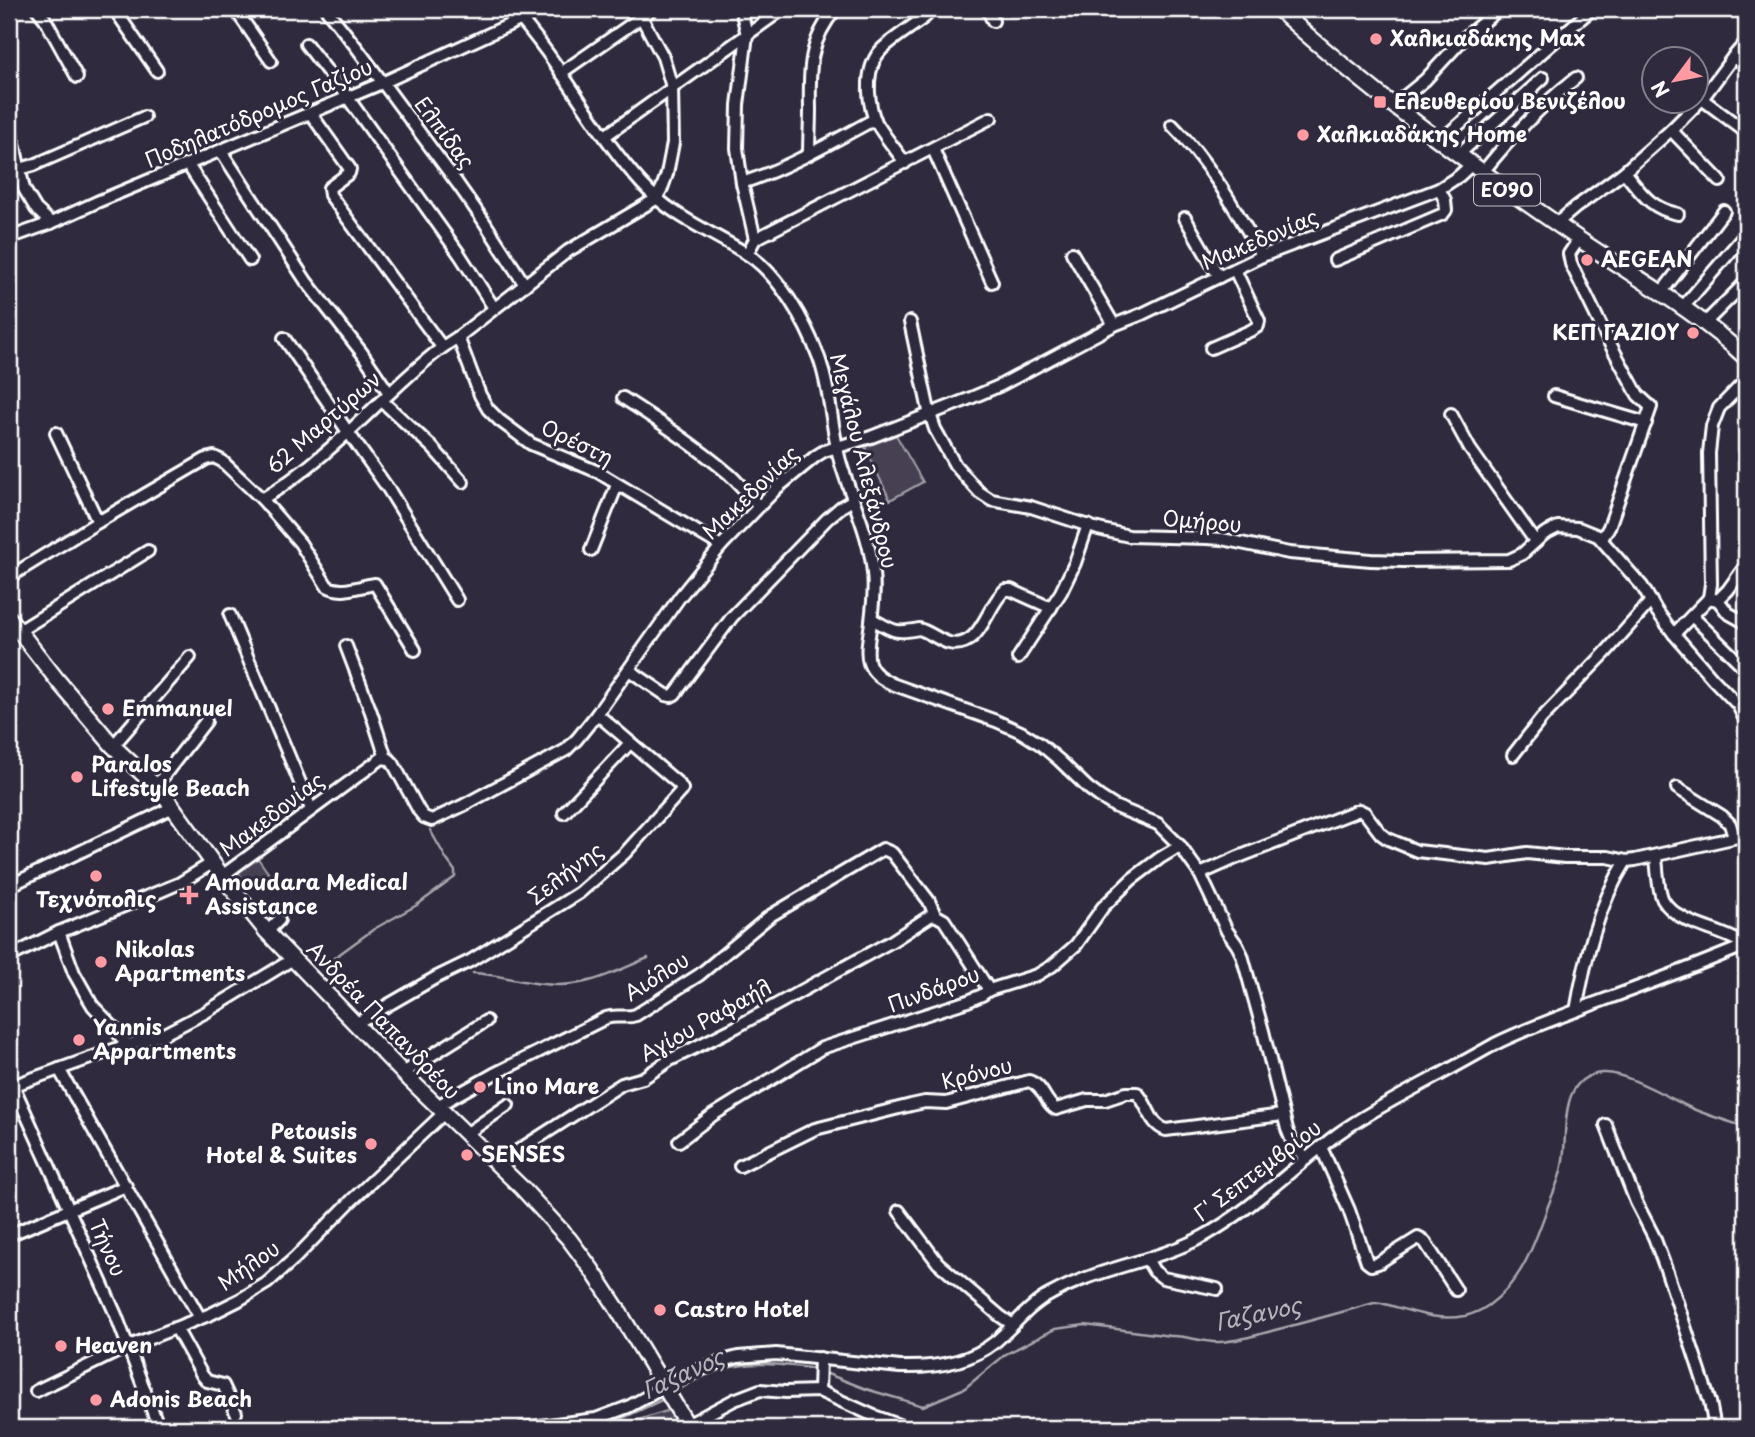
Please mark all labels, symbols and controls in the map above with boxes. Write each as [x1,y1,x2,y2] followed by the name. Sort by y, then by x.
[1389,21,1585,53] place label: Χαλκιαδάκης Max
[1368,31,1384,47] marker: Χαλκιαδάκης Max
[1640,46,1710,116] north arrow
[139,50,377,175] street label: Ποδηλατόδρομος Γαζίου
[1644,76,1676,103] text: N
[1394,84,1626,116] place label: Ελευθερίου Βενιζέλου
[408,89,484,175] street label: Ελπίδας
[1372,94,1388,110] marker: Ελευθερίου Βενιζέλου
[1316,117,1527,149] place label: Χαλκιαδάκης Home
[1295,127,1311,143] marker: Χαλκιαδάκης Home
[1474,174,1540,206] road number: ΕΟ90
[1196,199,1323,277] street label: Μακεδονίας
[1601,242,1693,274] place label: AEGEAN
[1579,252,1595,268] marker: AEGEAN
[1552,315,1679,347] place label: ΚΕΠ ΓΑΖΙΟΥ
[1685,325,1701,341] marker: ΚΕΠ ΓΑΖΙΟΥ
[823,349,907,572] street label: Μεγάλου Αλεξάνδρου
[258,362,387,481] street label: 62 Μαρτύρων
[536,410,620,472] street label: Ορέστη
[694,437,805,546] street label: Μακεδονίας
[1161,501,1243,539] street label: Ομήρου
[122,691,233,723] place label: Emmanuel
[100,701,116,717] marker: Emmanuel
[91,747,250,803] place label: Paralos Lifestyle Beach
[212,763,330,863] street label: Μακεδονίας
[69,769,85,785] marker: Paralos Lifestyle Beach
[520,833,609,911] street label: Σελήνης
[204,865,408,921] place label: Amoudara Medical Assistance
[88,868,104,884] marker: Τεχνόπολις
[36,882,156,914] place label: Τεχνόπολις
[179,885,199,905] marker: Amoudara Medical Assistance
[115,932,245,988] place label: Nikolas Apartments
[300,933,469,1106] street label: Ανδρέα Παπανδρέου
[617,943,695,1008] street label: Αιόλου
[93,954,109,970] marker: Nikolas Apartments
[883,957,984,1020] street label: Πινδάρου
[633,970,777,1069] street label: Αγίου Ραφαήλ
[93,1010,236,1066] place label: Yannis Appartments
[71,1032,87,1048] marker: Yannis Appartments
[938,1048,1015,1096] street label: Κρόνου
[494,1069,599,1101] place label: Lino Mare
[472,1079,488,1095] marker: Lino Mare
[1186,1111,1327,1228] street label: Γ' Σεπτεμβρίου
[206,1114,357,1170] place label: Petousis Hotel & Suites
[363,1136,379,1152] marker: Petousis Hotel & Suites
[481,1137,565,1169] place label: SENSES
[459,1147,475,1163] marker: SENSES
[82,1213,136,1281] street label: Τήνου
[210,1231,286,1297] street label: Μήλου
[1211,1286,1306,1339] water label: Γαζανος
[674,1292,809,1324] place label: Castro Hotel
[652,1302,668,1318] marker: Castro Hotel
[75,1328,152,1360] place label: Heaven
[635,1337,731,1407] water label: Γαζανος
[53,1338,69,1354] marker: Heaven
[109,1382,252,1414] place label: Adonis Beach
[88,1392,104,1408] marker: Adonis Beach

